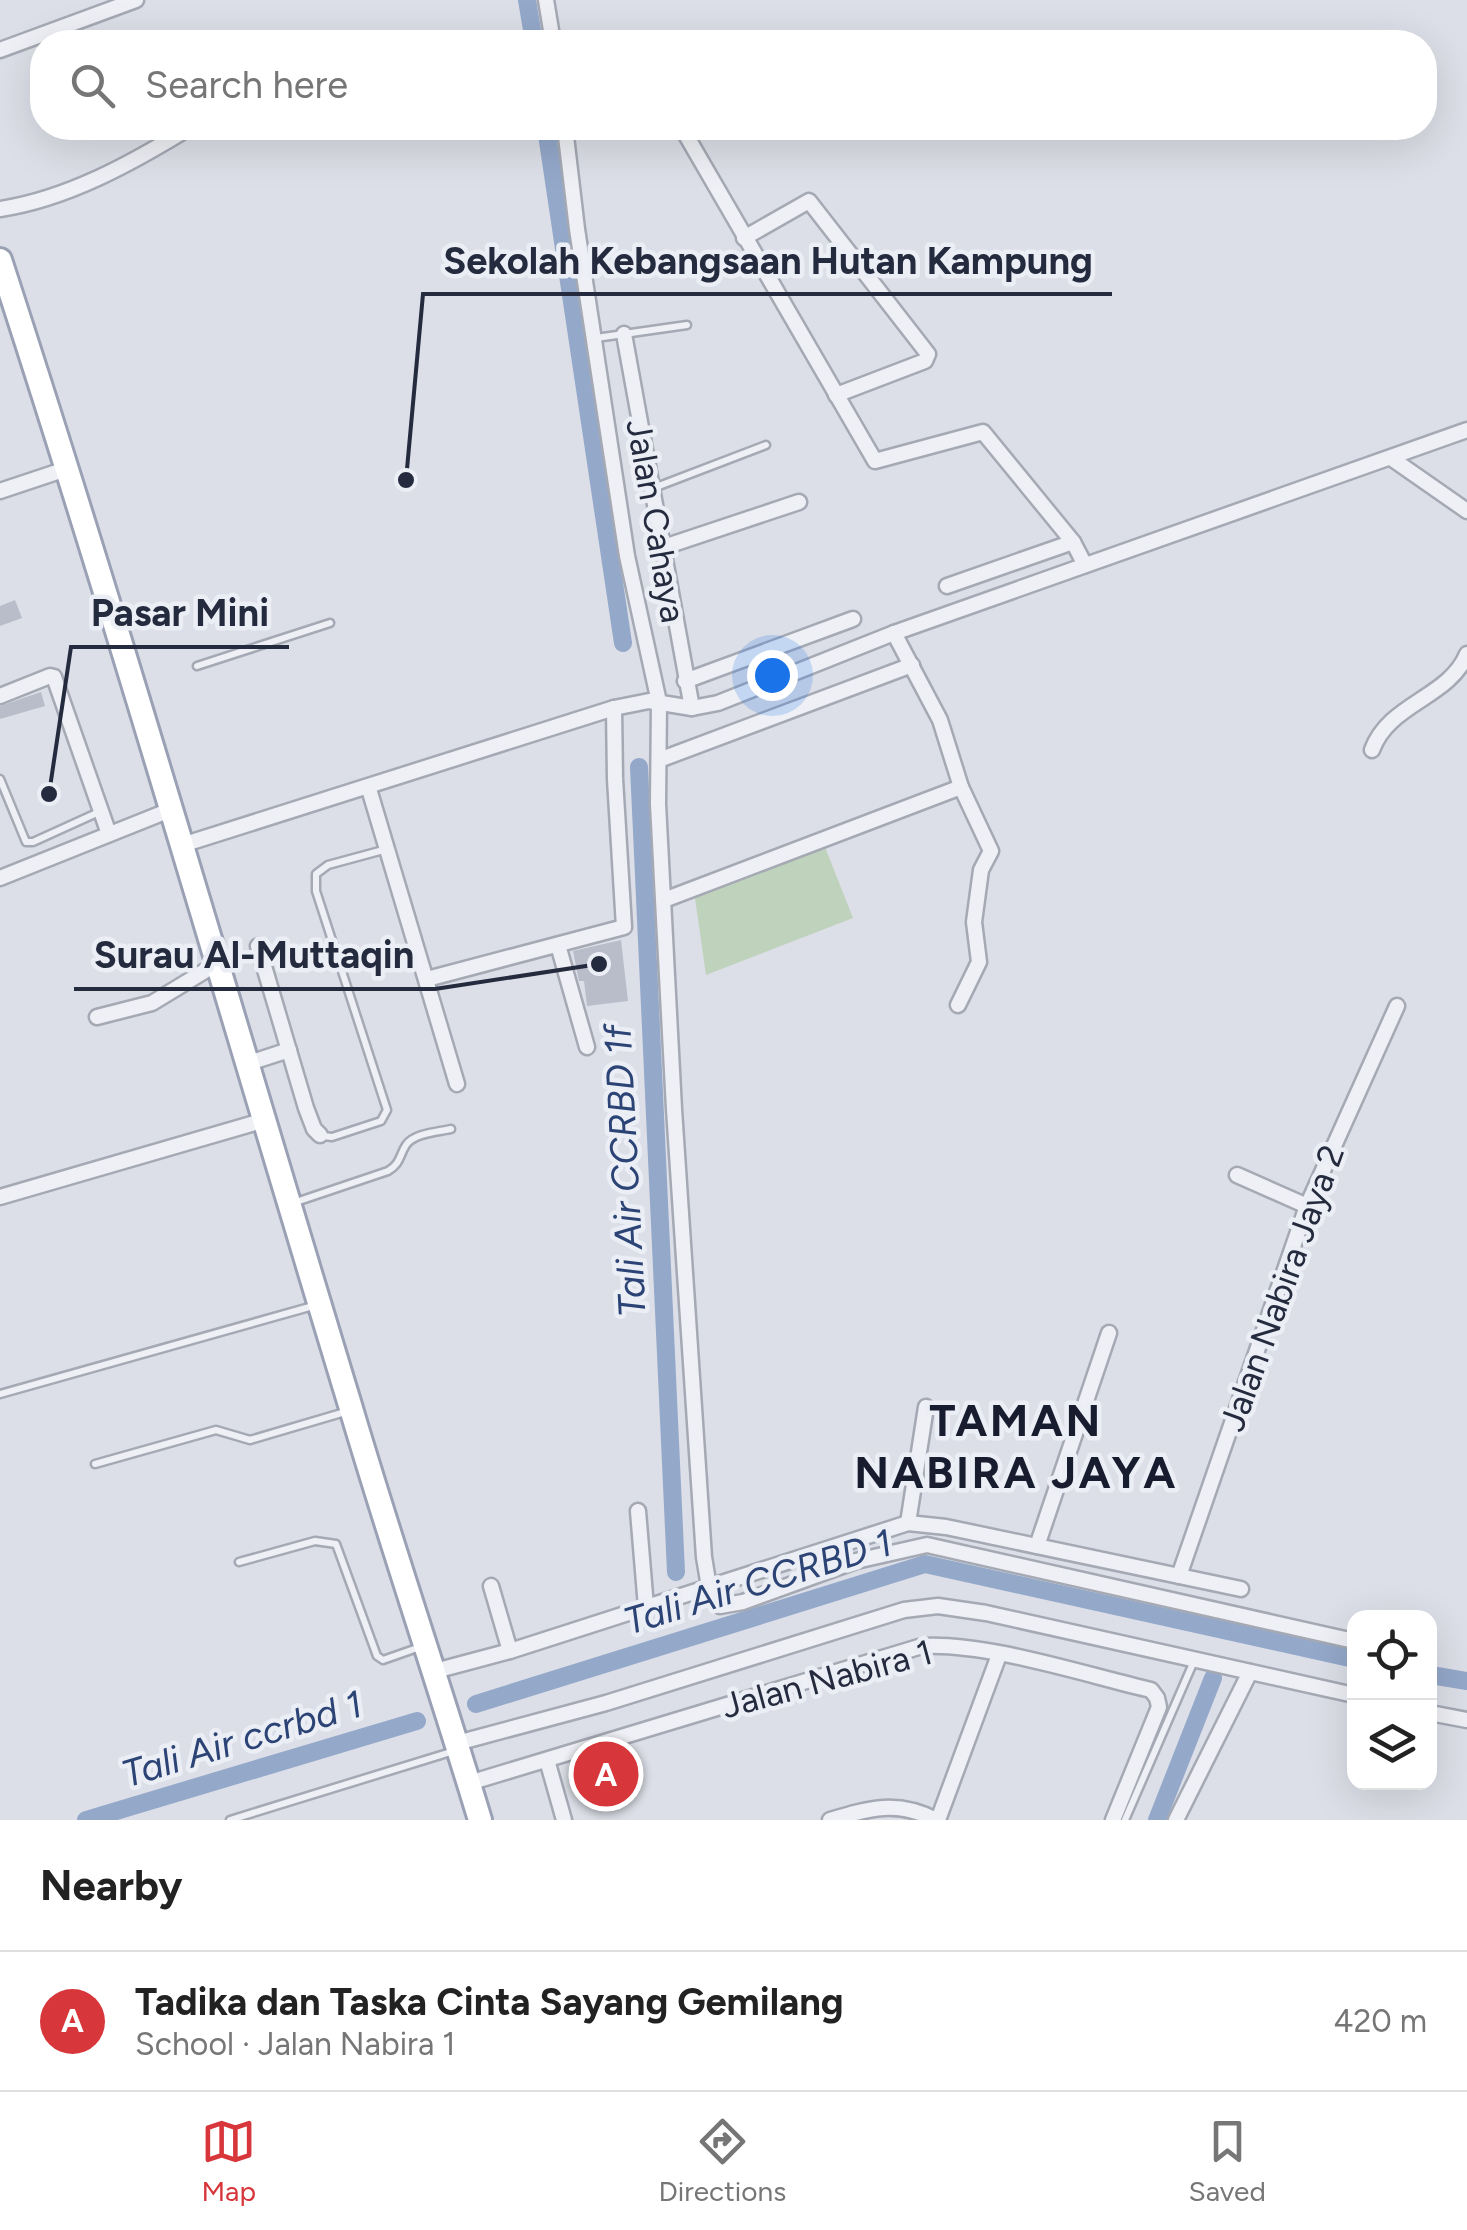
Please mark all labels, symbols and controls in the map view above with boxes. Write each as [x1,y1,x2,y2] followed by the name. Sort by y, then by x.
[30,30,1437,140] search box
[65,58,120,113] icon: search
[145,62,348,108] text: Search here
[423,226,1112,294] callout: Sekolah Kebangsaan Hutan Kampung
[443,238,1093,284] text: Sekolah Kebangsaan Hutan Kampung
[617,416,695,626] street label: Jalan Cahaya
[71,579,289,647] callout: Pasar Mini
[91,590,269,636] text: Pasar Mini
[747,650,798,701] your location
[74,921,435,989] callout: Surau Al-Muttaqin
[94,932,414,978] text: Surau Al-Muttaqin
[594,1021,656,1318] water label: Tali Air CCRBD 1f
[1211,1139,1353,1437] street label: Jalan Nabira Jaya 2
[854,1393,1178,1499] district label: TAMAN NABIRA JAYA
[618,1519,898,1645] water label: Tali Air CCRBD 1
[1347,1610,1437,1790] map controls
[1347,1610,1437,1700] button: locate
[717,1631,937,1727] street label: Jalan Nabira 1
[116,1681,368,1797] water label: Tali Air ccrbd 1
[1347,1700,1437,1790] button: layers
[574,1736,638,1812] pin: A
[40,1860,182,1911] text: Nearby
[135,1979,844,2025] text: Tadika dan Taska Cinta Sayang Gemilang
[61,2002,84,2040] text: A
[1334,2002,1427,2040] text: 420 m
[135,2025,455,2063] text: School · Jalan Nabira 1
[201,2114,256,2208] tab: Map
[659,2114,786,2208] tab: Directions
[1189,2114,1266,2208] tab: Saved

